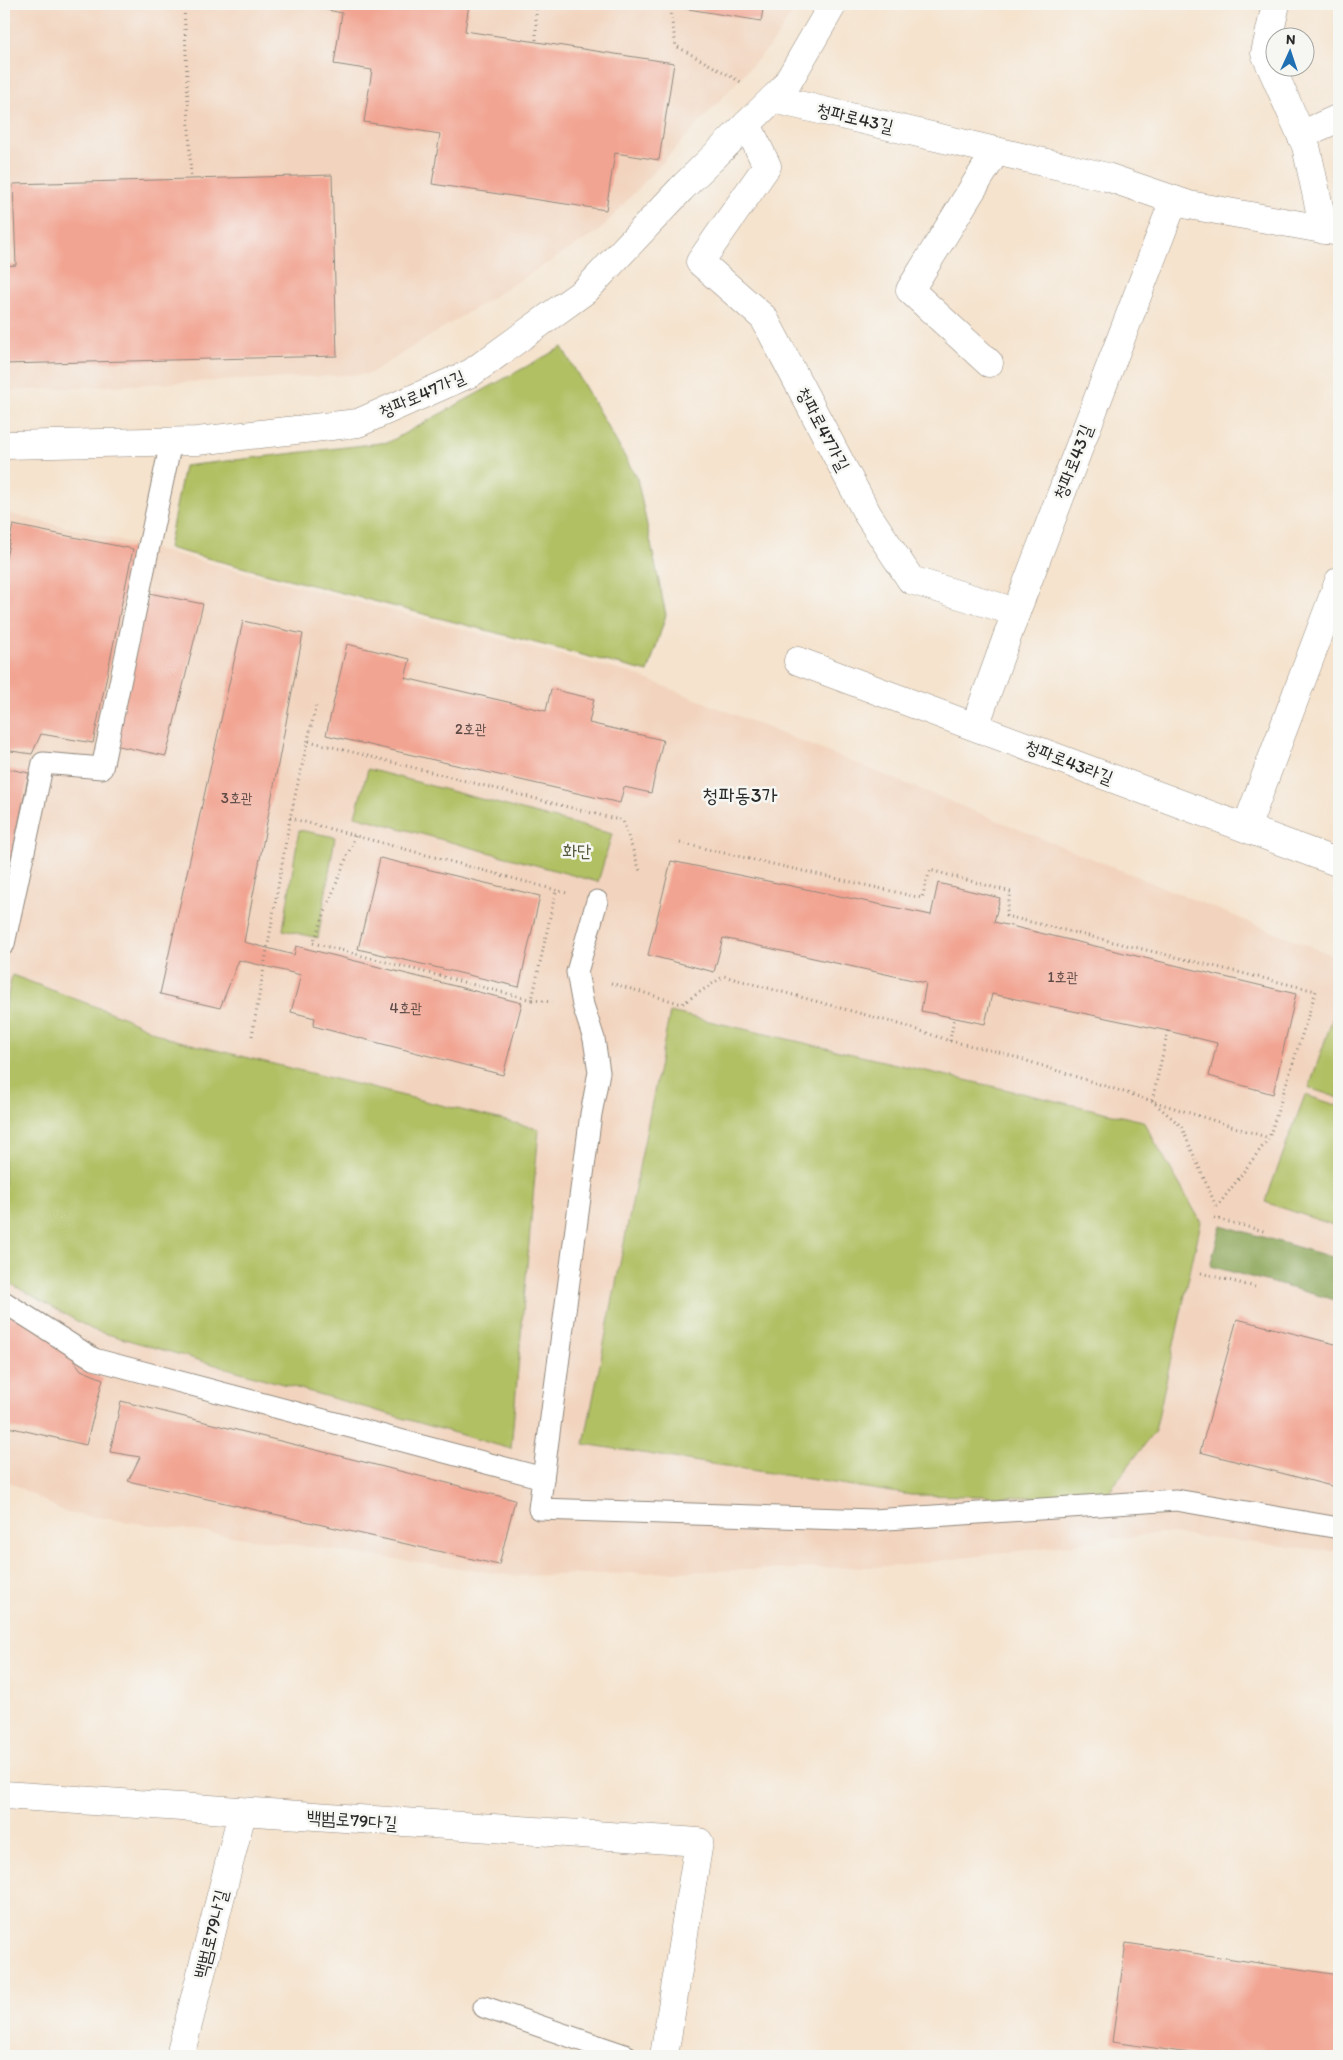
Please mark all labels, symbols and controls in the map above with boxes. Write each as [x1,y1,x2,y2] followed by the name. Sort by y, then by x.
[1266,28,1316,78] north arrow
[1285,31,1296,48] text: N
[814,98,896,138] street label: 청파로43길
[375,365,469,423] street label: 청파로47가길
[792,383,855,475] street label: 청파로47가길
[1049,421,1098,503] street label: 청파로43길
[455,720,487,738] house number: 2호관
[1022,735,1117,789] street label: 청파로43라길
[702,783,778,807] district label: 청파동3가
[221,789,253,807] house number: 3호관
[563,840,592,862] park label: 화단
[1047,968,1079,986] house number: 1호관
[389,999,423,1017] house number: 4호관
[306,1806,399,1834] street label: 백범로79다길
[189,1887,233,1981] street label: 백범로79나길

